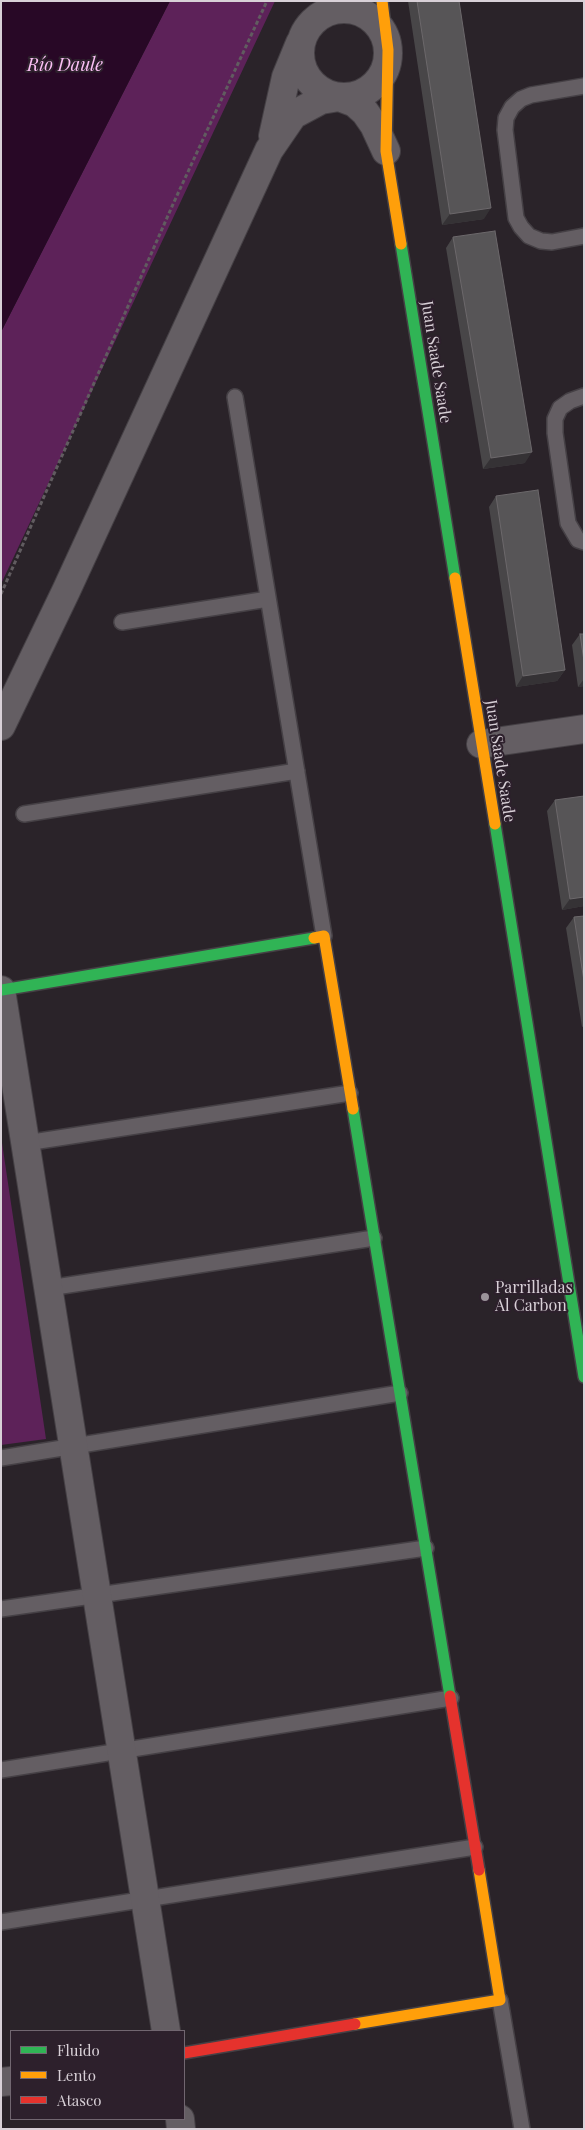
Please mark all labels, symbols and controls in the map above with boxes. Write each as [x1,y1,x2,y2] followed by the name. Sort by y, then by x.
[27,54,103,76] water label: Río Daule
[417,299,455,425] street label: Juan Saade Saade
[481,698,519,824] street label: Juan Saade Saade
[495,1278,573,1316] place label: Parrilladas Al Carbon
[479,1291,491,1303] marker: Parrilladas Al Carbon
[10,2030,185,2120] legend
[57,2040,100,2060] text: Fluido
[57,2065,96,2085] text: Lento
[57,2090,101,2110] text: Atasco

